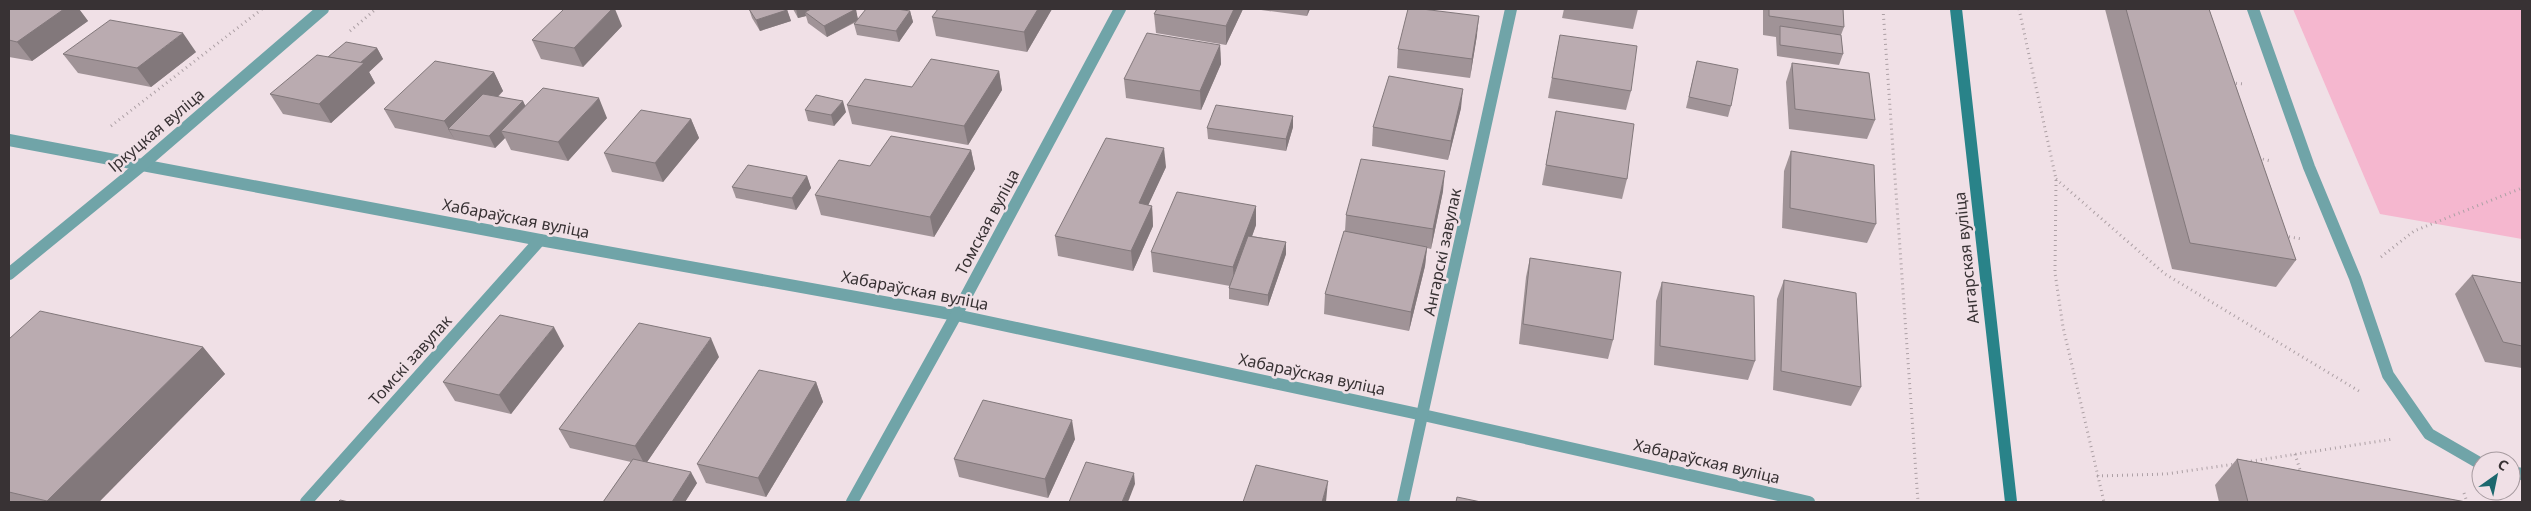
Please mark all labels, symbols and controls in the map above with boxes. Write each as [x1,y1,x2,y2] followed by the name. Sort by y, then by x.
[103,83,209,177] street label: Іркуцкая вуліца
[950,165,1024,279] street label: Томская вуліца
[1418,186,1466,318] street label: Ангарскі завулак
[1948,191,1984,325] street label: Ангарская вуліца
[441,193,591,243] street label: Хабараўская вуліца
[840,265,990,315] street label: Хабараўская вуліца
[364,310,457,410] street label: Томскі завулак
[1237,348,1387,400] street label: Хабараўская вуліца
[1632,433,1782,489] street label: Хабараўская вуліца
[2471,451,2521,501] north arrow
[2494,454,2512,475] text: С

